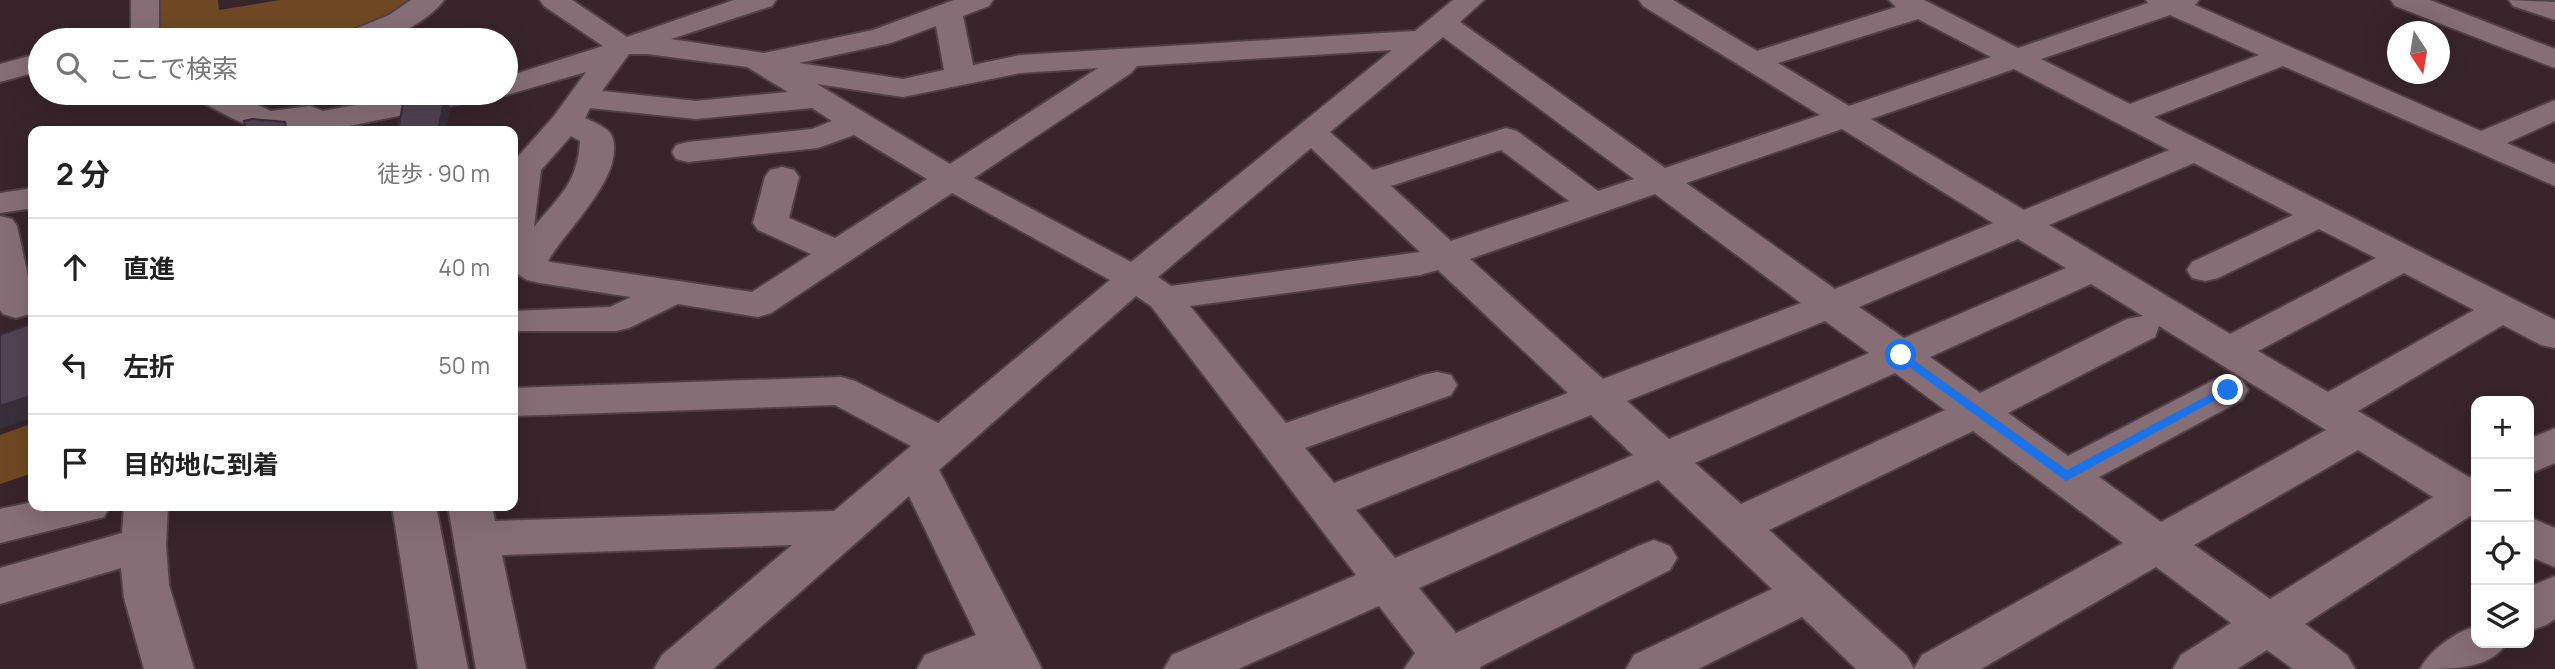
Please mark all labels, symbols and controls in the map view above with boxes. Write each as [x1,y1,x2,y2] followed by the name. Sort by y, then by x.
[2387,21,2450,84] north arrow
[28,28,518,105] search box
[52,48,90,86] icon: search
[108,50,238,86] text: ここで検索
[56,153,110,194] text: 2 分
[377,157,490,189] text: 徒歩 · 90 m
[56,248,94,286] icon: ahead
[123,250,175,286] text: 直進
[438,251,490,283] text: 40 m
[1885,339,1916,370] route start
[56,346,94,384] icon: left
[123,348,175,384] text: 左折
[439,349,490,381] text: 50 m
[2212,374,2243,405] route end
[2471,396,2534,648] map controls
[2471,396,2534,459] button: +
[56,444,94,482] icon: arrive
[123,446,279,482] text: 目的地に到着
[2471,459,2534,522] button: −
[2471,522,2534,585] button: locate
[2471,585,2534,648] button: layers

